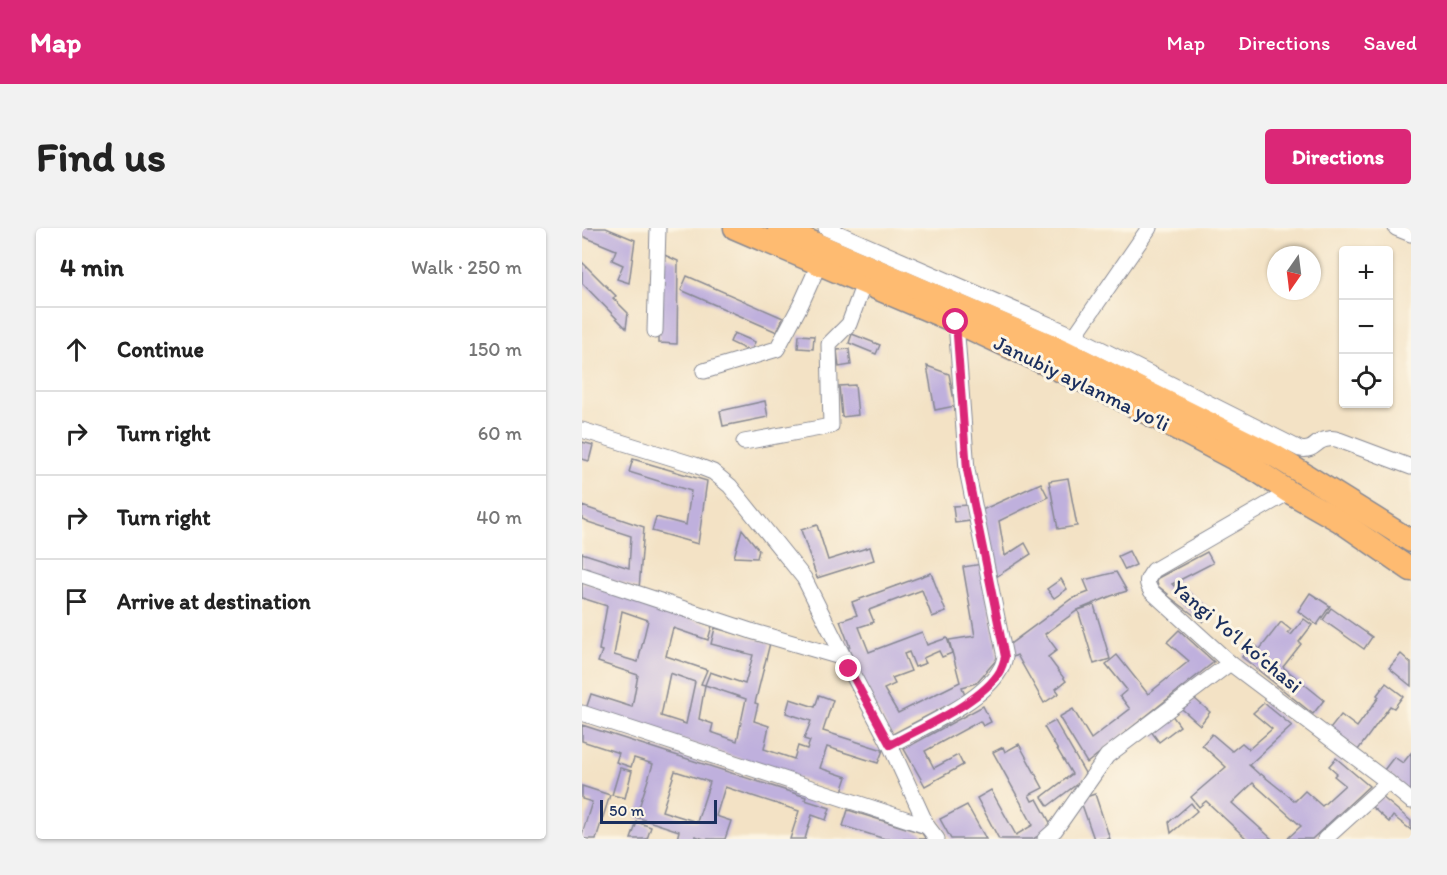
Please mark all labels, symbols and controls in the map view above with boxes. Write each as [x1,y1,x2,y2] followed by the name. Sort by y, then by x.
[30,25,81,59] text: Map
[1167,30,1205,55] text: Map
[1238,30,1330,55] text: Directions
[1363,30,1417,55] text: Saved
[1265,129,1411,184] button: Directions
[36,131,166,182] text: Find us
[1267,246,1321,300] north arrow
[1339,246,1393,408] map controls
[1339,246,1393,300] button: +
[60,251,124,283] text: 4 min
[411,255,522,279] text: Walk · 250 m
[1339,300,1393,354] button: −
[942,308,968,334] route start
[990,330,1174,436] street label: Janubiy aylanma yoʻli
[60,333,93,366] icon: ahead
[117,336,204,363] text: Continue
[469,337,522,361] text: 150 m
[1339,354,1393,408] button: locate
[60,417,93,450] icon: right
[117,420,211,447] text: Turn right
[478,421,522,445] text: 60 m
[60,501,93,534] icon: right
[117,504,211,531] text: Turn right
[476,505,522,529] text: 40 m
[1167,574,1307,698] street label: Yangi Yoʻl koʻchasi
[60,585,93,618] icon: arrive
[117,588,311,615] text: Arrive at destination
[835,655,861,681] route end
[600,797,717,824] scale bar
[609,801,644,820] text: 50 m

